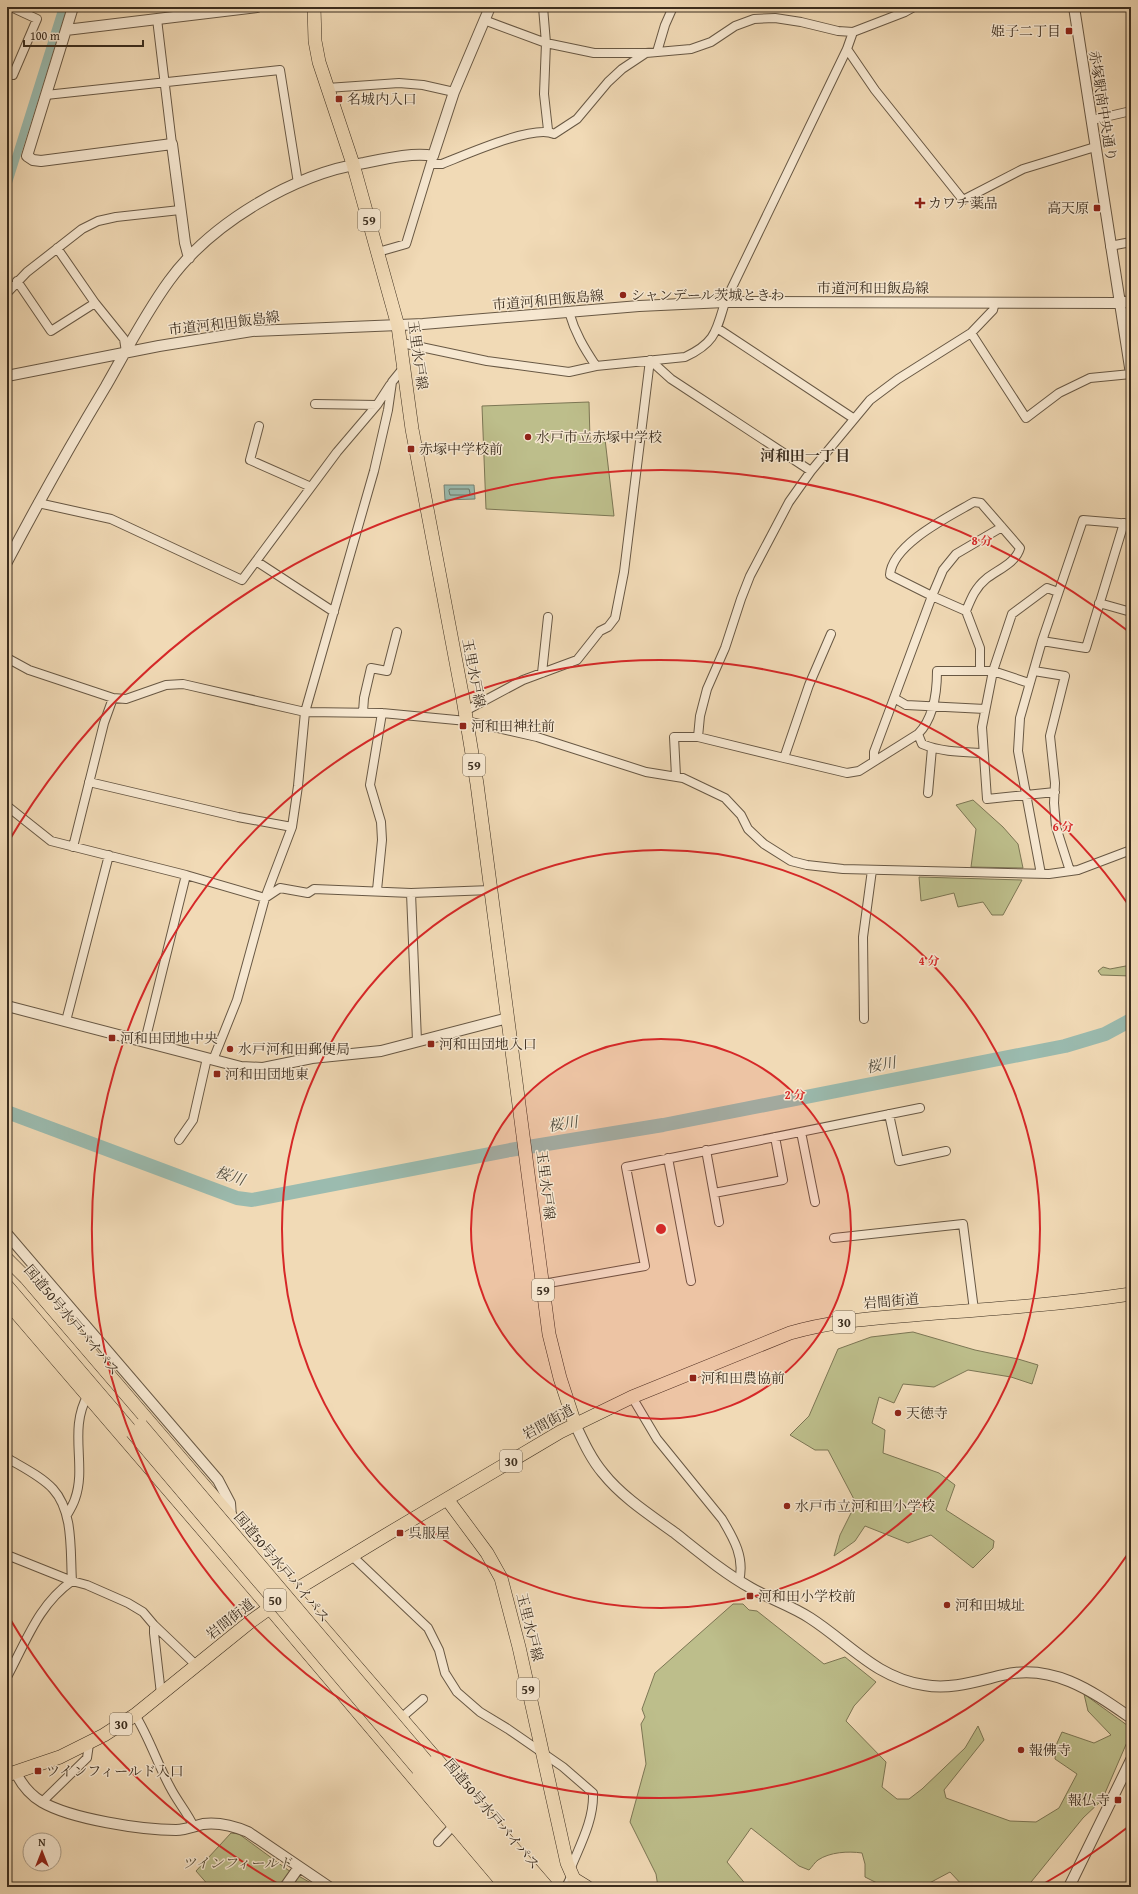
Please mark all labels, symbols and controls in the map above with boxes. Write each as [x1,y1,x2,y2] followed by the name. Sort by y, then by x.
[991,21,1061,41] place label: 姫子二丁目
[24,22,143,48] scale bar
[1064,26,1074,36] marker: 姫子二丁目
[30,27,60,44] text: 100 m
[1084,49,1122,163] street label: 赤塚駅南中央通り
[347,89,417,109] place label: 名城内入口
[334,94,344,104] marker: 名城内入口
[928,193,998,213] place label: カワチ薬品
[915,198,925,208] marker: カワチ薬品
[1047,198,1089,218] place label: 高天原
[1092,203,1102,213] marker: 高天原
[358,209,380,231] road number: 59
[817,278,929,298] street label: 市道河和田飯島線
[491,285,605,315] street label: 市道河和田飯島線
[631,285,784,305] place label: シャンデール茨城ときわ
[618,290,628,300] marker: シャンデール茨城ときわ
[167,306,281,340] street label: 市道河和田飯島線
[403,319,433,391] street label: 玉里水戸線
[536,427,662,447] place label: 水戸市立赤塚中学校
[523,432,533,442] marker: 水戸市立赤塚中学校
[419,439,503,459] place label: 赤塚中学校前
[406,444,416,454] marker: 赤塚中学校前
[760,445,850,466] district label: 河和田一丁目
[972,532,992,549] text: 8 分
[458,637,490,709] street label: 玉里水戸線
[471,716,555,736] place label: 河和田神社前
[458,721,468,731] marker: 河和田神社前
[463,754,485,776] road number: 59
[1053,818,1073,835] text: 6 分
[919,952,939,969] text: 4 分
[120,1028,218,1048] place label: 河和田団地中央
[107,1033,117,1043] marker: 河和田団地中央
[439,1034,537,1054] place label: 河和田団地入口
[238,1039,350,1059] place label: 水戸河和田郵便局
[426,1039,436,1049] marker: 河和田団地入口
[225,1044,235,1054] marker: 水戸河和田郵便局
[864,1051,900,1078] water label: 桜川
[225,1064,309,1084] place label: 河和田団地東
[212,1069,222,1079] marker: 河和田団地東
[785,1086,805,1103] text: 2 分
[546,1110,581,1136] water label: 桜川
[532,1149,560,1221] street label: 玉里水戸線
[213,1161,250,1191] water label: 桜川
[654,1222,668,1236] centre of rings
[20,1260,124,1380] street label: 国道50号水戸バイパス
[532,1279,554,1301] road number: 59
[862,1289,920,1313] street label: 岩間街道
[833,1311,855,1333] road number: 30
[701,1368,785,1388] place label: 河和田農協前
[688,1373,698,1383] marker: 河和田農協前
[519,1400,577,1444] street label: 岩間街道
[906,1403,948,1423] place label: 天徳寺
[893,1408,903,1418] marker: 天徳寺
[500,1450,522,1472] road number: 30
[795,1496,935,1516] place label: 水戸市立河和田小学校
[782,1501,792,1511] marker: 水戸市立河和田小学校
[231,1508,333,1626] street label: 国道50号水戸バイパス
[408,1523,450,1543] place label: 呉服屋
[395,1528,405,1538] marker: 呉服屋
[758,1586,856,1606] place label: 河和田小学校前
[264,1589,286,1611] road number: 50
[512,1591,548,1663] street label: 玉里水戸線
[745,1591,755,1601] marker: 河和田小学校前
[202,1594,258,1644] street label: 岩間街道
[955,1595,1025,1615] place label: 河和田城址
[942,1600,952,1610] marker: 河和田城址
[517,1678,539,1700] road number: 59
[110,1713,132,1735] road number: 30
[1029,1740,1071,1760] place label: 報佛寺
[1016,1745,1026,1755] marker: 報佛寺
[440,1754,544,1874] street label: 国道50号水戸バイパス
[46,1761,184,1781] place label: ツインフィールド入口
[33,1766,43,1776] marker: ツインフィールド入口
[1068,1790,1110,1810] place label: 報仏寺
[1113,1795,1123,1805] marker: 報仏寺
[22,1832,62,1872] north arrow
[38,1834,46,1850] text: N
[182,1853,293,1873] park label: ツインフィールド

